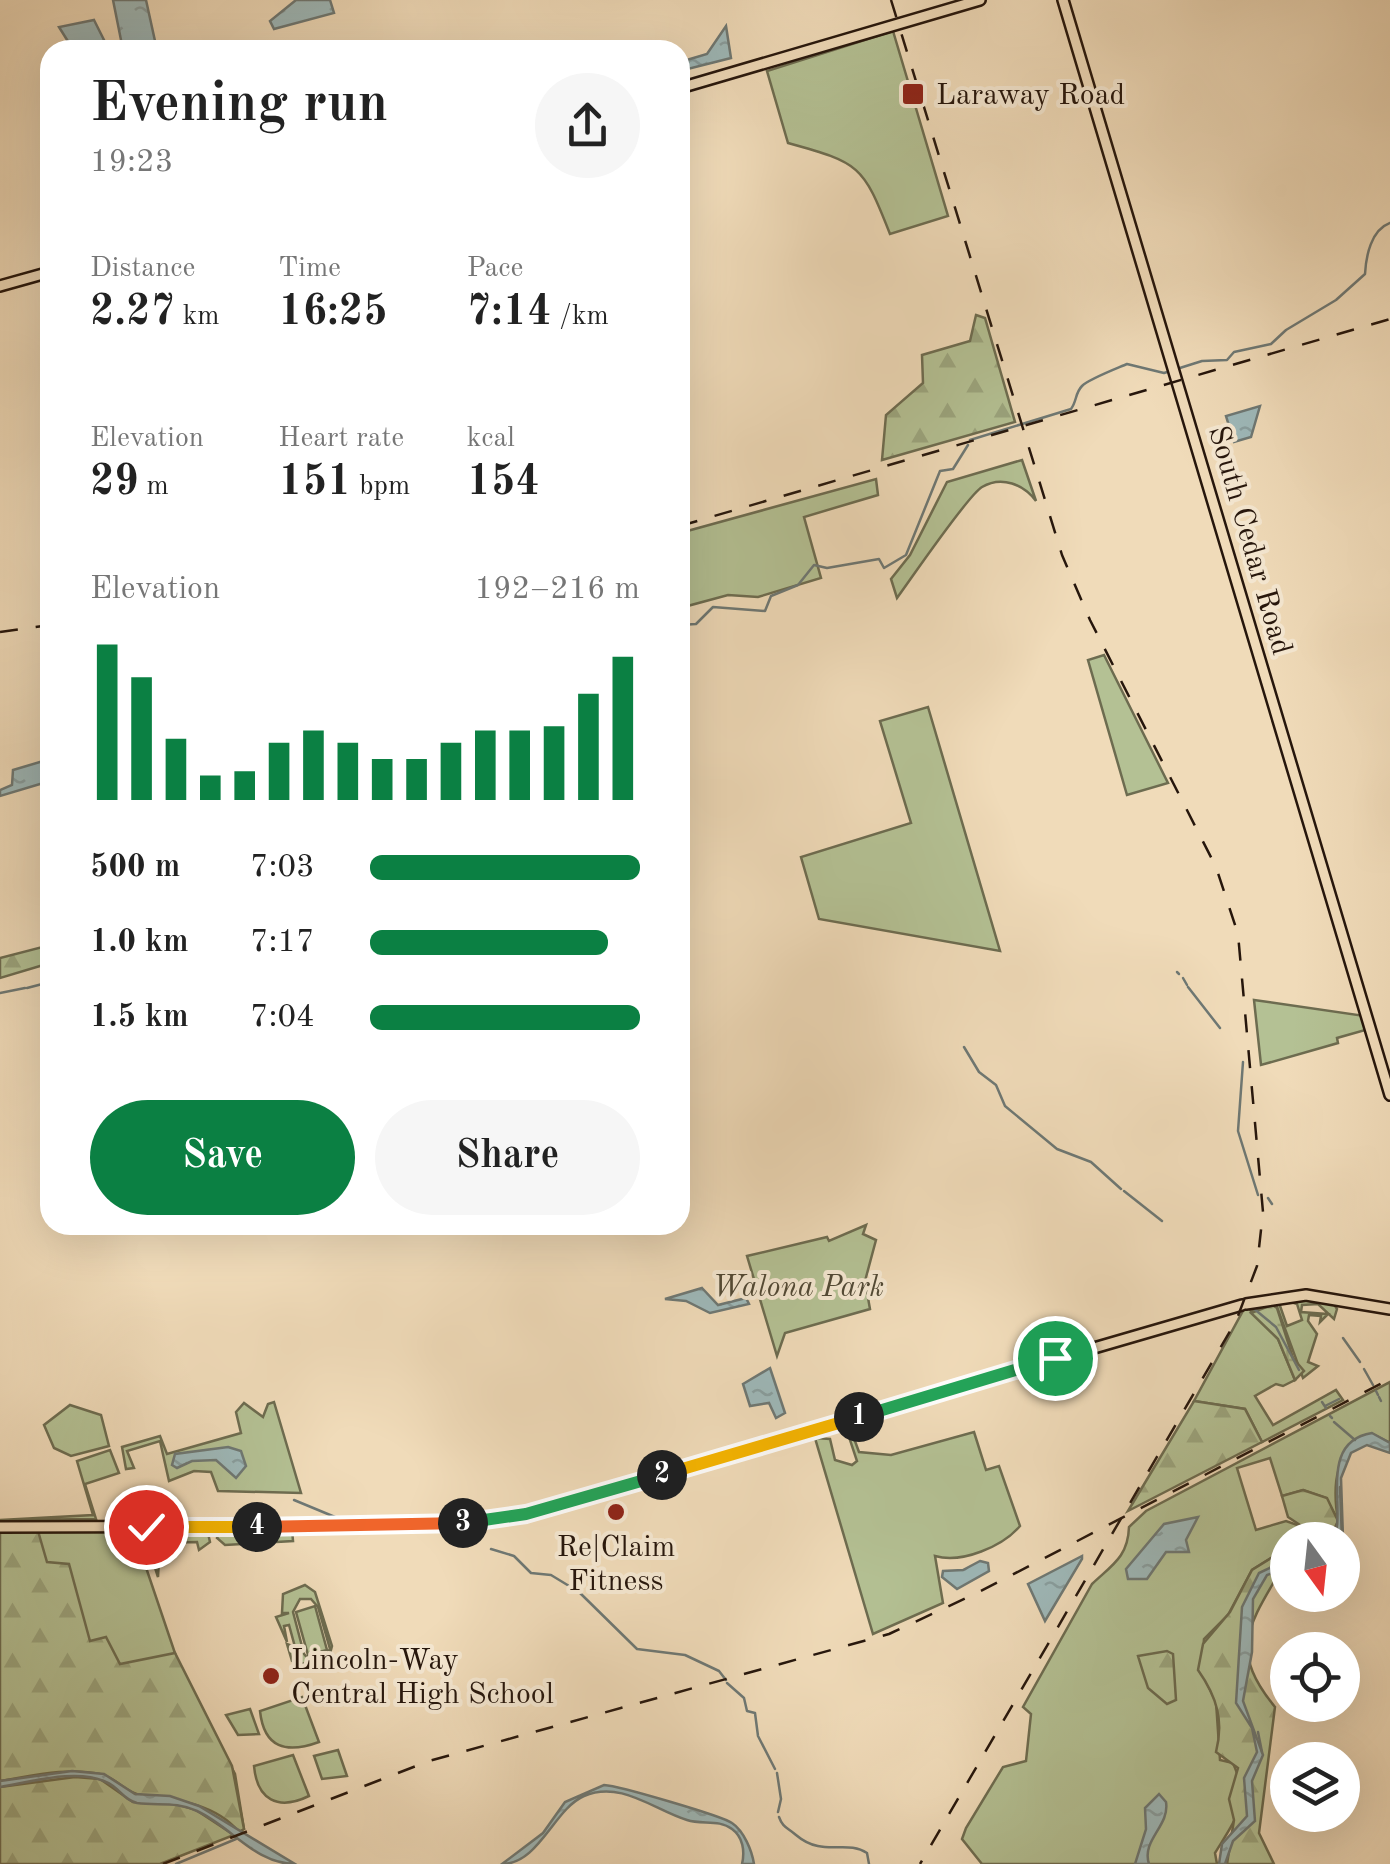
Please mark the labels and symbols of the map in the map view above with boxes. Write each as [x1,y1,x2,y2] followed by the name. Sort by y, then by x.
[900,81,926,107] marker: Laraway Road
[936,81,1125,111] place label: Laraway Road
[1202,423,1296,658] street label: South Cedar Road
[712,1273,884,1303] park label: Walona Park
[1013,1316,1098,1401] pin
[834,1392,884,1442] pin: 1
[637,1450,687,1500] pin: 2
[104,1485,189,1570] pin
[438,1498,488,1548] pin: 3
[605,1501,627,1523] marker: Re|Claim Fitness
[232,1502,282,1552] pin: 4
[1270,1522,1360,1612] north arrow
[557,1533,675,1597] place label: Re|Claim Fitness
[291,1646,554,1710] place label: Lincoln-Way Central High School
[260,1665,282,1687] marker: Lincoln-Way Central High School

